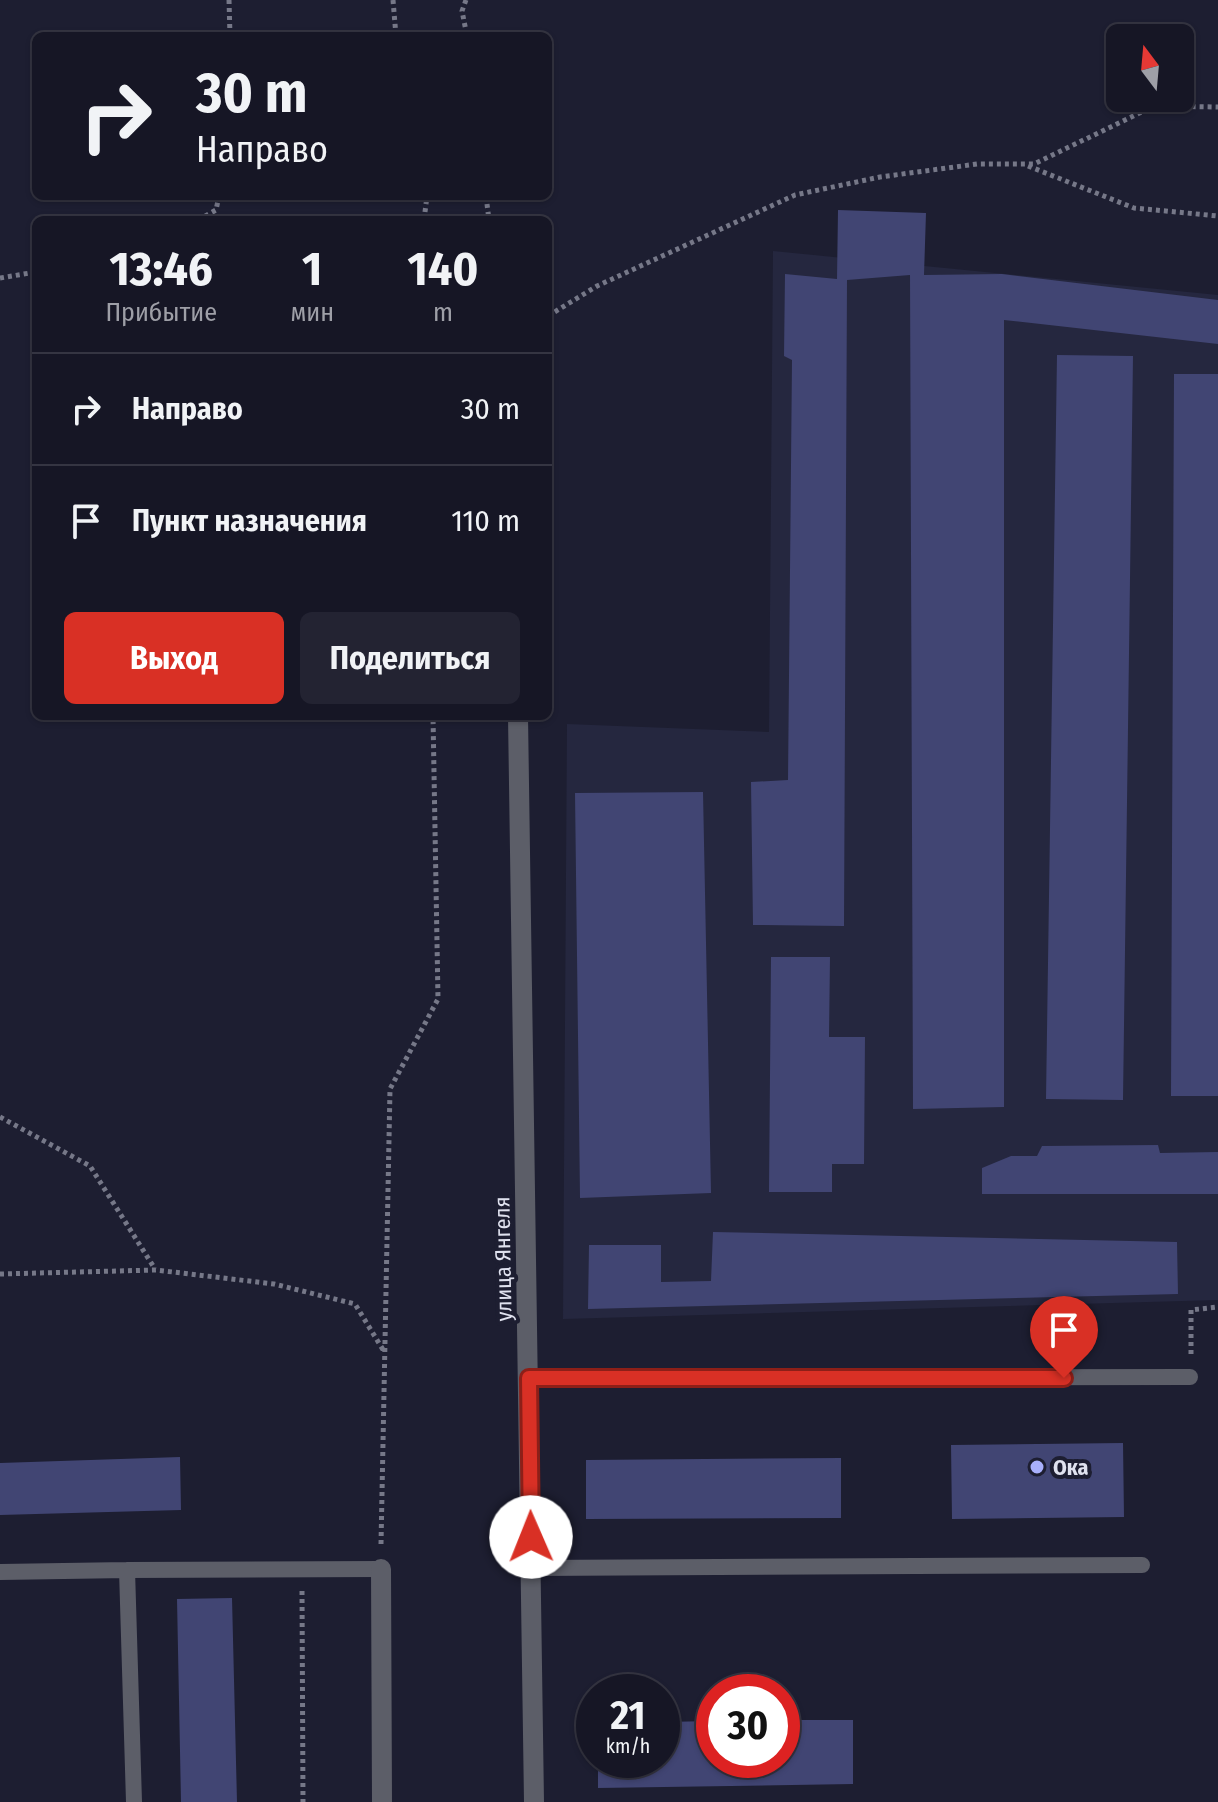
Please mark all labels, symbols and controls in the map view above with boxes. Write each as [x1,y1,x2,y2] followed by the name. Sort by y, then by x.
[1106,24,1194,112] north arrow
[1106,24,1194,112] map controls
[196,60,307,127] text: 30 m
[64,64,168,168] icon: right
[196,128,328,172] text: Направо
[109,240,213,298] text: 13:46
[302,240,322,298] text: 1
[407,240,479,298] text: 140
[105,297,217,328] text: Прибытие
[290,297,334,328] text: мин
[433,297,453,328] text: m
[64,387,108,431] icon: right
[132,391,243,427] text: Направо
[461,391,520,427] text: 30 m
[64,499,108,543] icon: arrive
[132,503,367,539] text: Пункт назначения
[451,503,520,539] text: 110 m
[64,612,284,704] button: Выход
[300,612,520,704] button: Поделиться
[488,1196,518,1322] street label: улица Янгеля
[1030,1296,1098,1378] pin
[1042,1308,1086,1352] icon: arrive
[1053,1454,1089,1481] place label: Ока
[1028,1458,1046,1476] marker: Ока
[489,1495,573,1579] position arrow
[696,1674,800,1778] speed limit sign: 30
[611,1692,645,1740] text: 21
[606,1734,650,1758] text: km/h

